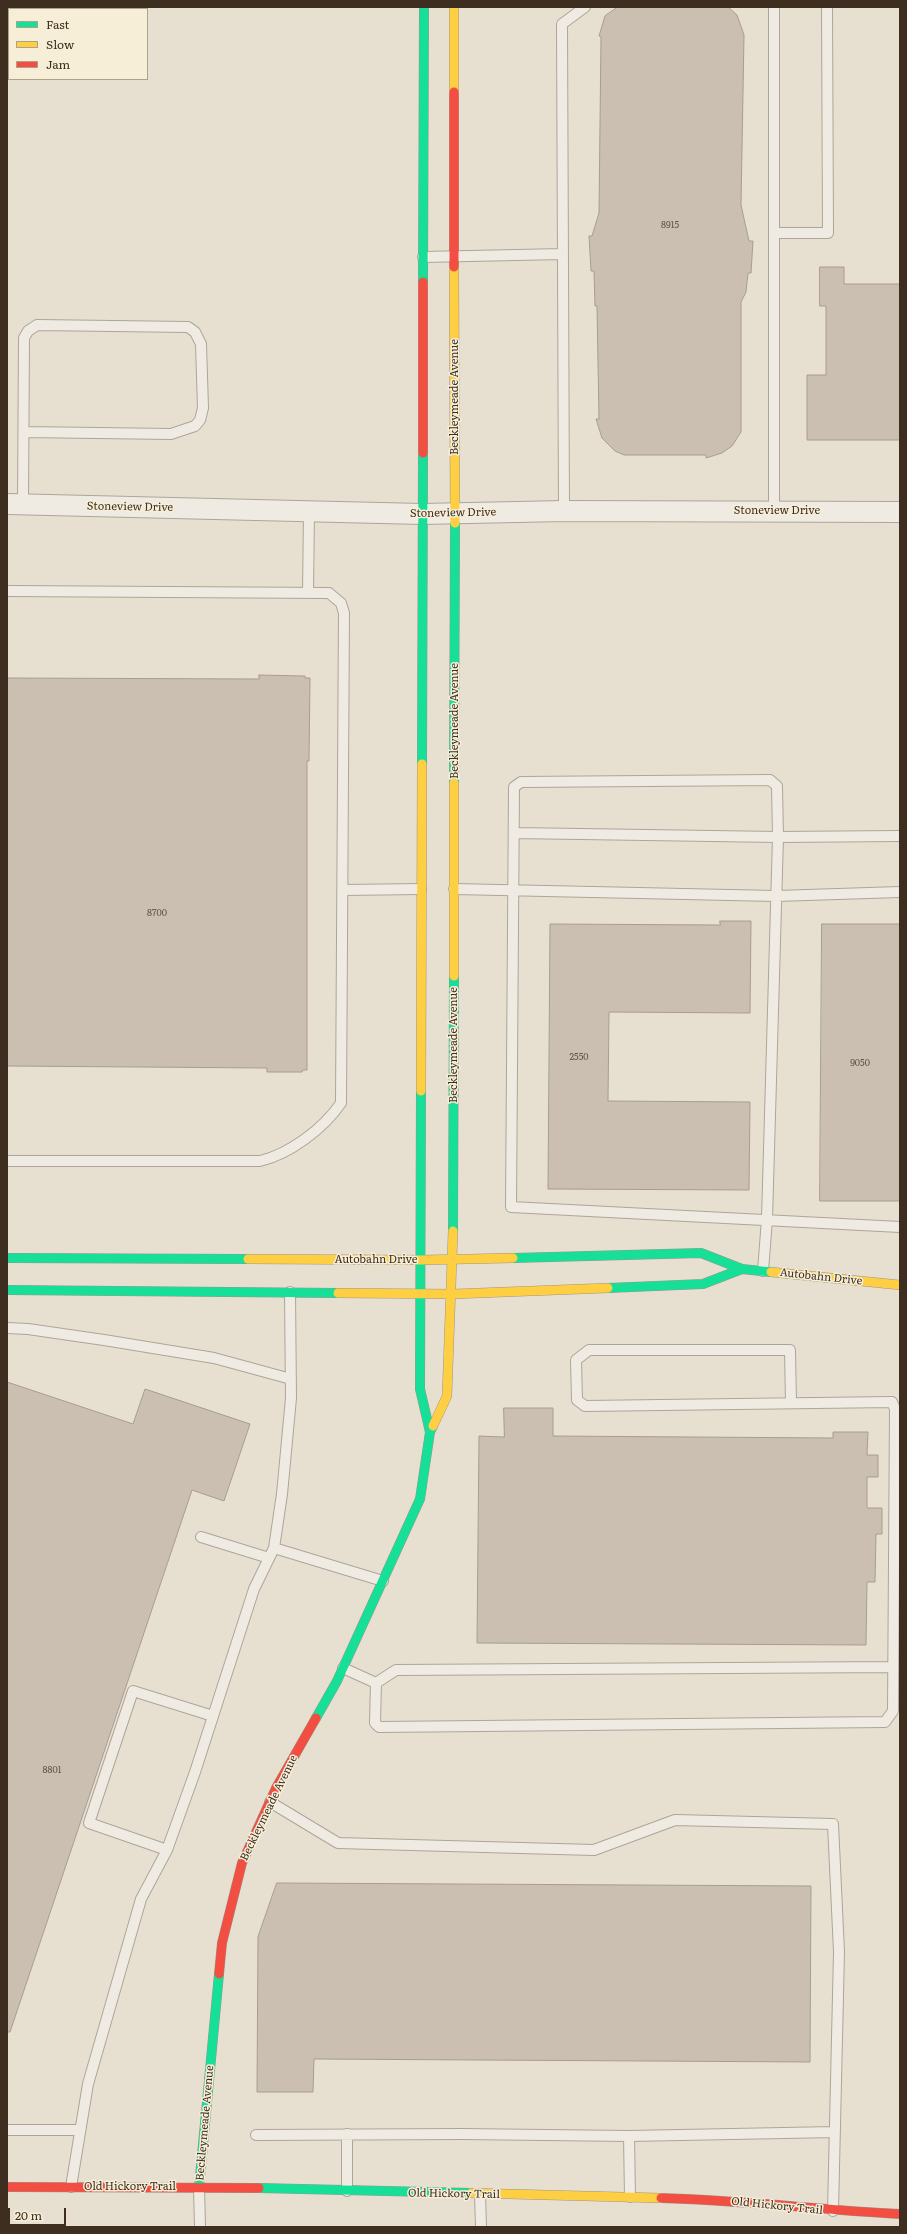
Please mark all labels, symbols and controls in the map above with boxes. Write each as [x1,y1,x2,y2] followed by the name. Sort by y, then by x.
[8,8,148,80] legend
[46,15,69,33] text: Fast
[46,35,74,53] text: Slow
[46,55,70,73] text: Jam
[661,220,679,230] house number: 8915
[448,339,462,455] street label: Beckleymeade Avenue
[87,500,173,514] street label: Stoneview Drive
[734,504,820,518] street label: Stoneview Drive
[410,506,496,520] street label: Stoneview Drive
[448,663,462,779] street label: Beckleymeade Avenue
[147,908,167,918] house number: 8700
[447,987,461,1103] street label: Beckleymeade Avenue
[570,1052,588,1062] house number: 2550
[850,1058,870,1068] house number: 9050
[335,1253,417,1267] street label: Autobahn Drive
[779,1266,863,1288] street label: Autobahn Drive
[238,1753,300,1863] street label: Beckleymeade Avenue
[43,1765,61,1775] house number: 8801
[193,2065,217,2181] street label: Beckleymeade Avenue
[84,2180,176,2194] street label: Old Hickory Trail
[408,2187,500,2201] street label: Old Hickory Trail
[731,2195,823,2217] street label: Old Hickory Trail
[10,2200,68,2226] scale bar
[15,2206,42,2224] text: 20 m

